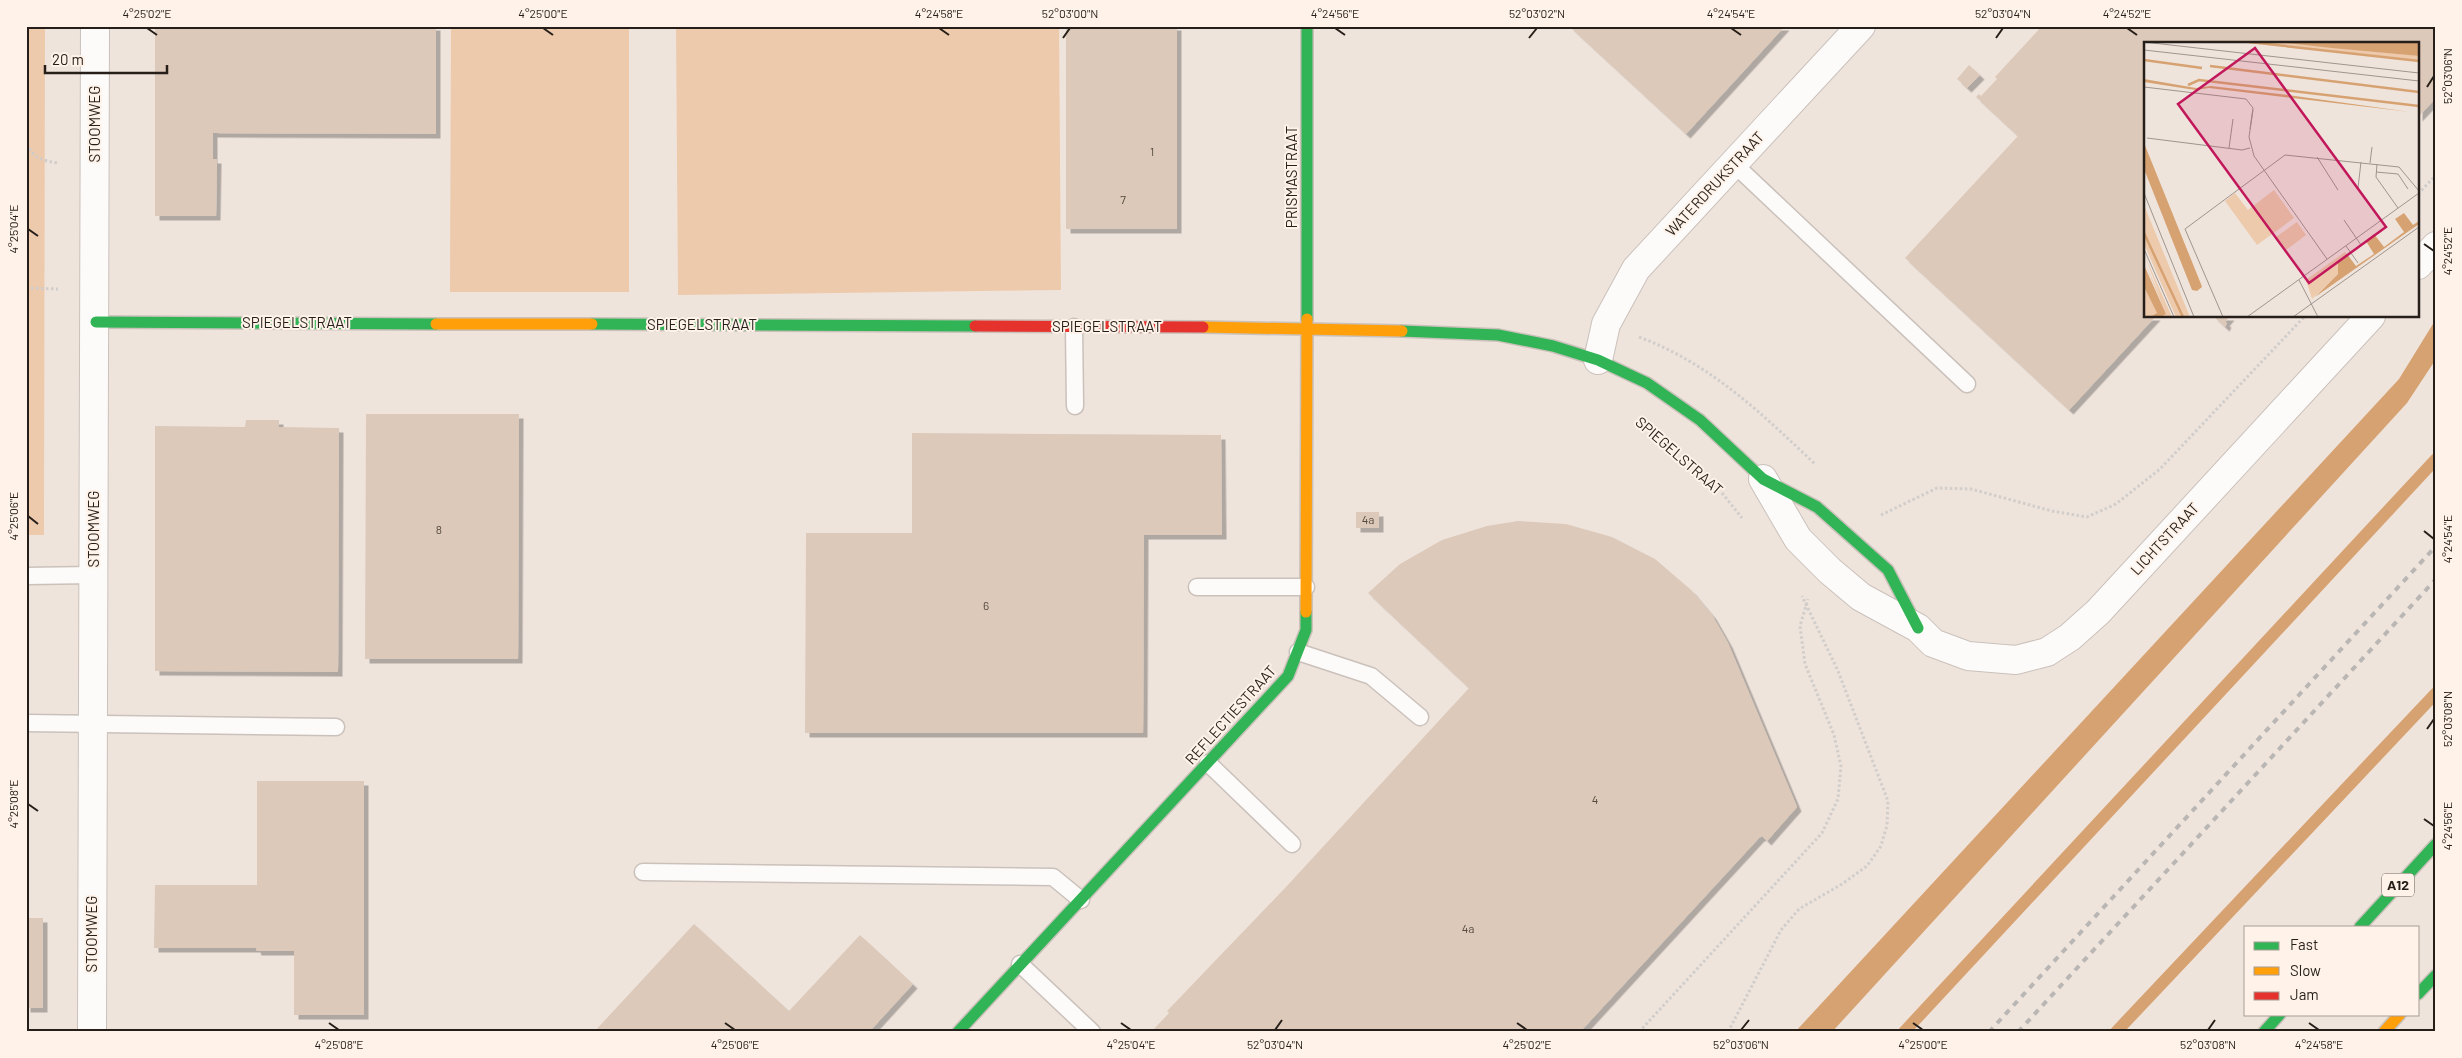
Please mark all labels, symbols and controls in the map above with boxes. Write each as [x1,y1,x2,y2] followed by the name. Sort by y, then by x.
[123,6,172,20] text: 4°25'02"E
[518,6,568,20] text: 4°25'00"E
[915,6,963,20] text: 4°24'58"E
[1042,6,1098,20] text: 52°03'00"N
[1311,6,1359,20] text: 4°24'56"E
[1509,6,1565,20] text: 52°03'02"N
[1707,6,1755,20] text: 4°24'54"E
[1975,6,2031,20] text: 52°03'04"N
[2103,6,2151,20] text: 4°24'52"E
[45,42,168,74] scale bar
[2144,42,2420,318] inset map
[2440,48,2454,104] text: 52°03'06"N
[52,50,84,68] text: 20 m
[85,86,103,162] street label: STOOMWEG
[1282,126,1300,228] street label: PRISMASTRAAT
[1661,127,1767,239] street label: WATERDRUKSTRAAT
[1150,144,1154,158] house number: 1
[1120,192,1126,206] house number: 7
[6,205,20,254] text: 4°25'04"E
[2440,227,2454,275] text: 4°24'52"E
[242,313,352,331] street label: SPIEGELSTRAAT
[647,315,757,333] street label: SPIEGELSTRAAT
[1052,317,1162,335] street label: SPIEGELSTRAAT
[1632,412,1727,498] street label: SPIEGELSTRAAT
[84,491,102,567] street label: STOOMWEG
[6,492,20,540] text: 4°25'06"E
[2126,498,2202,578] street label: LICHTSTRAAT
[1362,512,1374,526] house number: 4a
[2440,515,2454,563] text: 4°24'54"E
[436,522,442,536] house number: 8
[983,598,989,612] house number: 6
[1181,661,1280,768] street label: REFLECTIESTRAAT
[2440,691,2454,747] text: 52°03'08"N
[6,780,20,828] text: 4°25'08"E
[1592,792,1598,806] house number: 4
[2440,802,2454,850] text: 4°24'56"E
[2382,874,2414,896] road number: A12
[82,896,100,972] street label: STOOMWEG
[1462,921,1474,935] house number: 4a
[2244,926,2420,1016] legend
[2290,935,2318,953] text: Fast
[2290,961,2321,979] text: Slow
[2290,985,2319,1003] text: Jam
[315,1037,363,1051] text: 4°25'08"E
[711,1037,759,1051] text: 4°25'06"E
[1107,1037,1156,1051] text: 4°25'04"E
[1247,1037,1303,1051] text: 52°03'04"N
[1503,1037,1552,1051] text: 4°25'02"E
[1713,1037,1769,1051] text: 52°03'06"N
[1898,1037,1948,1051] text: 4°25'00"E
[2180,1037,2236,1051] text: 52°03'08"N
[2295,1037,2343,1051] text: 4°24'58"E

